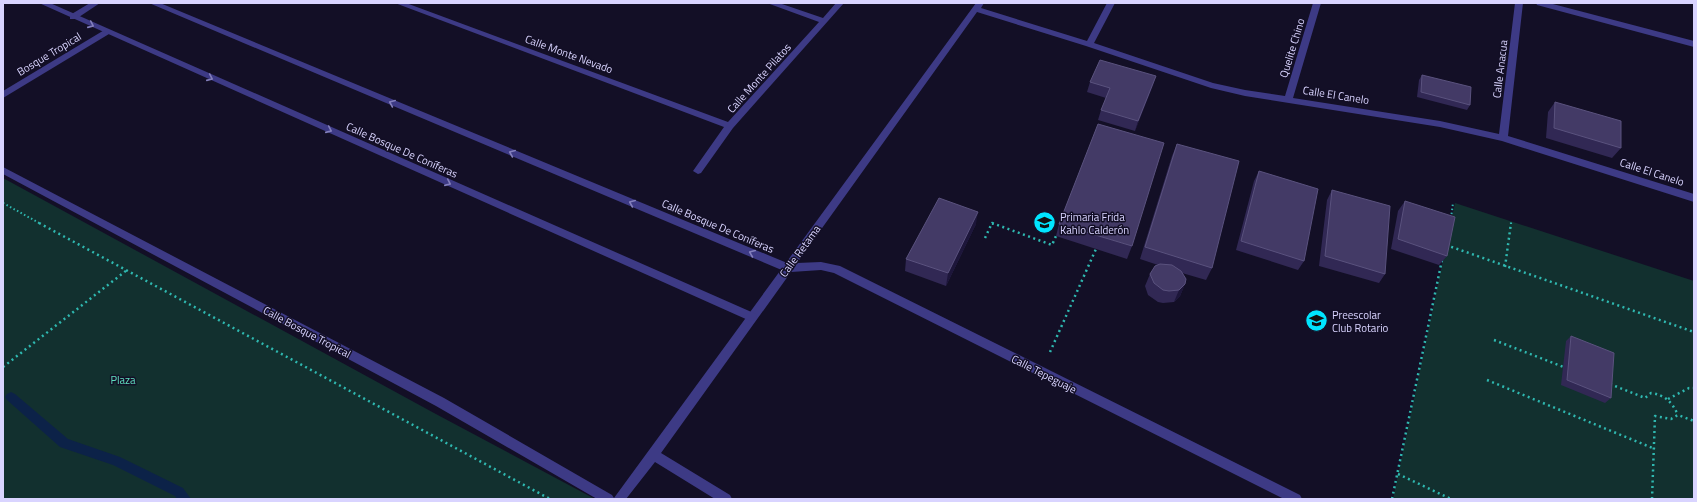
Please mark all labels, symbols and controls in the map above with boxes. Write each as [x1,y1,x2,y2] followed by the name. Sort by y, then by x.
[1275,16,1309,80] street label: Quelite Chino
[87,20,94,28] one-way arrow
[14,28,84,80] street label: Bosque Tropical
[523,31,615,77] street label: Calle Monte Nevado
[1488,38,1512,99] street label: Calle Anacua
[723,40,795,116] street label: Calle Monte Pilatos
[205,73,213,81] one-way arrow
[1302,82,1370,108] street label: Calle El Canelo
[389,100,397,108] one-way arrow
[344,118,460,182] street label: Calle Bosque De Coníferas
[324,125,332,133] one-way arrow
[509,150,516,158] one-way arrow
[1618,154,1686,190] street label: Calle El Canelo
[443,178,451,186] one-way arrow
[659,195,777,257] street label: Calle Bosque De Coníferas
[629,200,636,208] one-way arrow
[1060,209,1129,238] place label: Primaria Frida Kahlo Calderón
[1032,210,1058,236] school or university icon: Primaria Frida Kahlo Calderón
[776,221,825,280] street label: Calle Retama
[748,250,756,258] one-way arrow
[260,302,354,362] street label: Calle Bosque Tropical
[1332,307,1389,336] place label: Preescolar Club Rotario
[1303,308,1329,334] school or university icon: Preescolar Club Rotario
[1009,351,1080,397] street label: Calle Tepeguaje
[110,372,136,388] park label: Plaza

